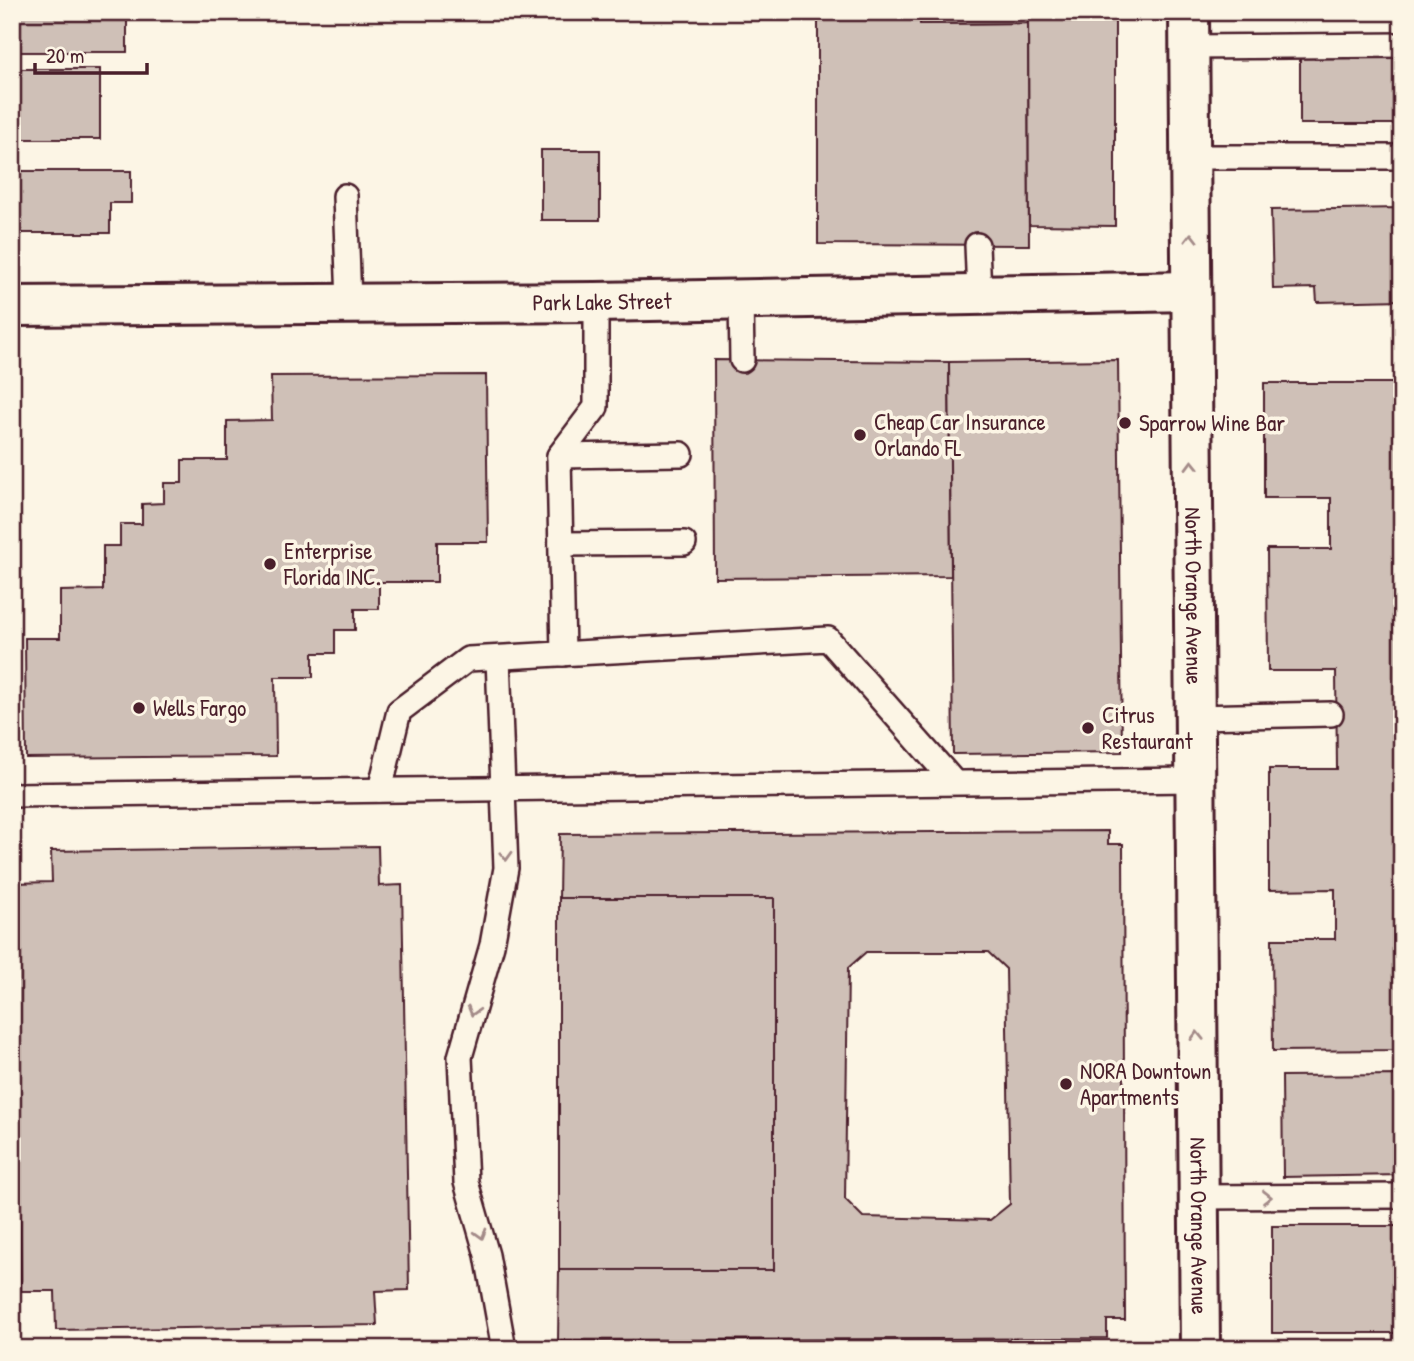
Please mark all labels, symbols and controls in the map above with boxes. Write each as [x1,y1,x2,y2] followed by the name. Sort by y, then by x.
[35,32,147,76] scale bar
[46,41,84,70] text: 20 m
[1183,232,1199,242] one-way arrow
[532,285,673,317] street label: Park Lake Street
[874,406,1046,463] place label: Cheap Car Insurance Orlando FL
[1139,407,1285,438] place label: Sparrow Wine Bar
[1117,415,1133,431] marker: Sparrow Wine Bar
[852,427,868,443] marker: Cheap Car Insurance Orlando FL
[1184,459,1200,470] one-way arrow
[1178,507,1211,685] street label: North Orange Avenue
[283,535,380,592] place label: Enterprise Florida INC.
[262,556,278,572] marker: Enterprise Florida INC.
[153,692,246,723] place label: Wells Fargo
[1102,699,1194,756] place label: Citrus Restaurant
[131,700,147,716] marker: Wells Fargo
[1080,720,1096,736] marker: Citrus Restaurant
[498,851,513,862] one-way arrow
[467,1005,482,1017] one-way arrow
[1190,1030,1205,1041] one-way arrow
[1080,1055,1211,1112] place label: NORA Downtown Apartments
[1058,1076,1074,1092] marker: NORA Downtown Apartments
[1183,1137,1216,1315] street label: North Orange Avenue
[1262,1189,1273,1205] one-way arrow
[473,1228,487,1240] one-way arrow

